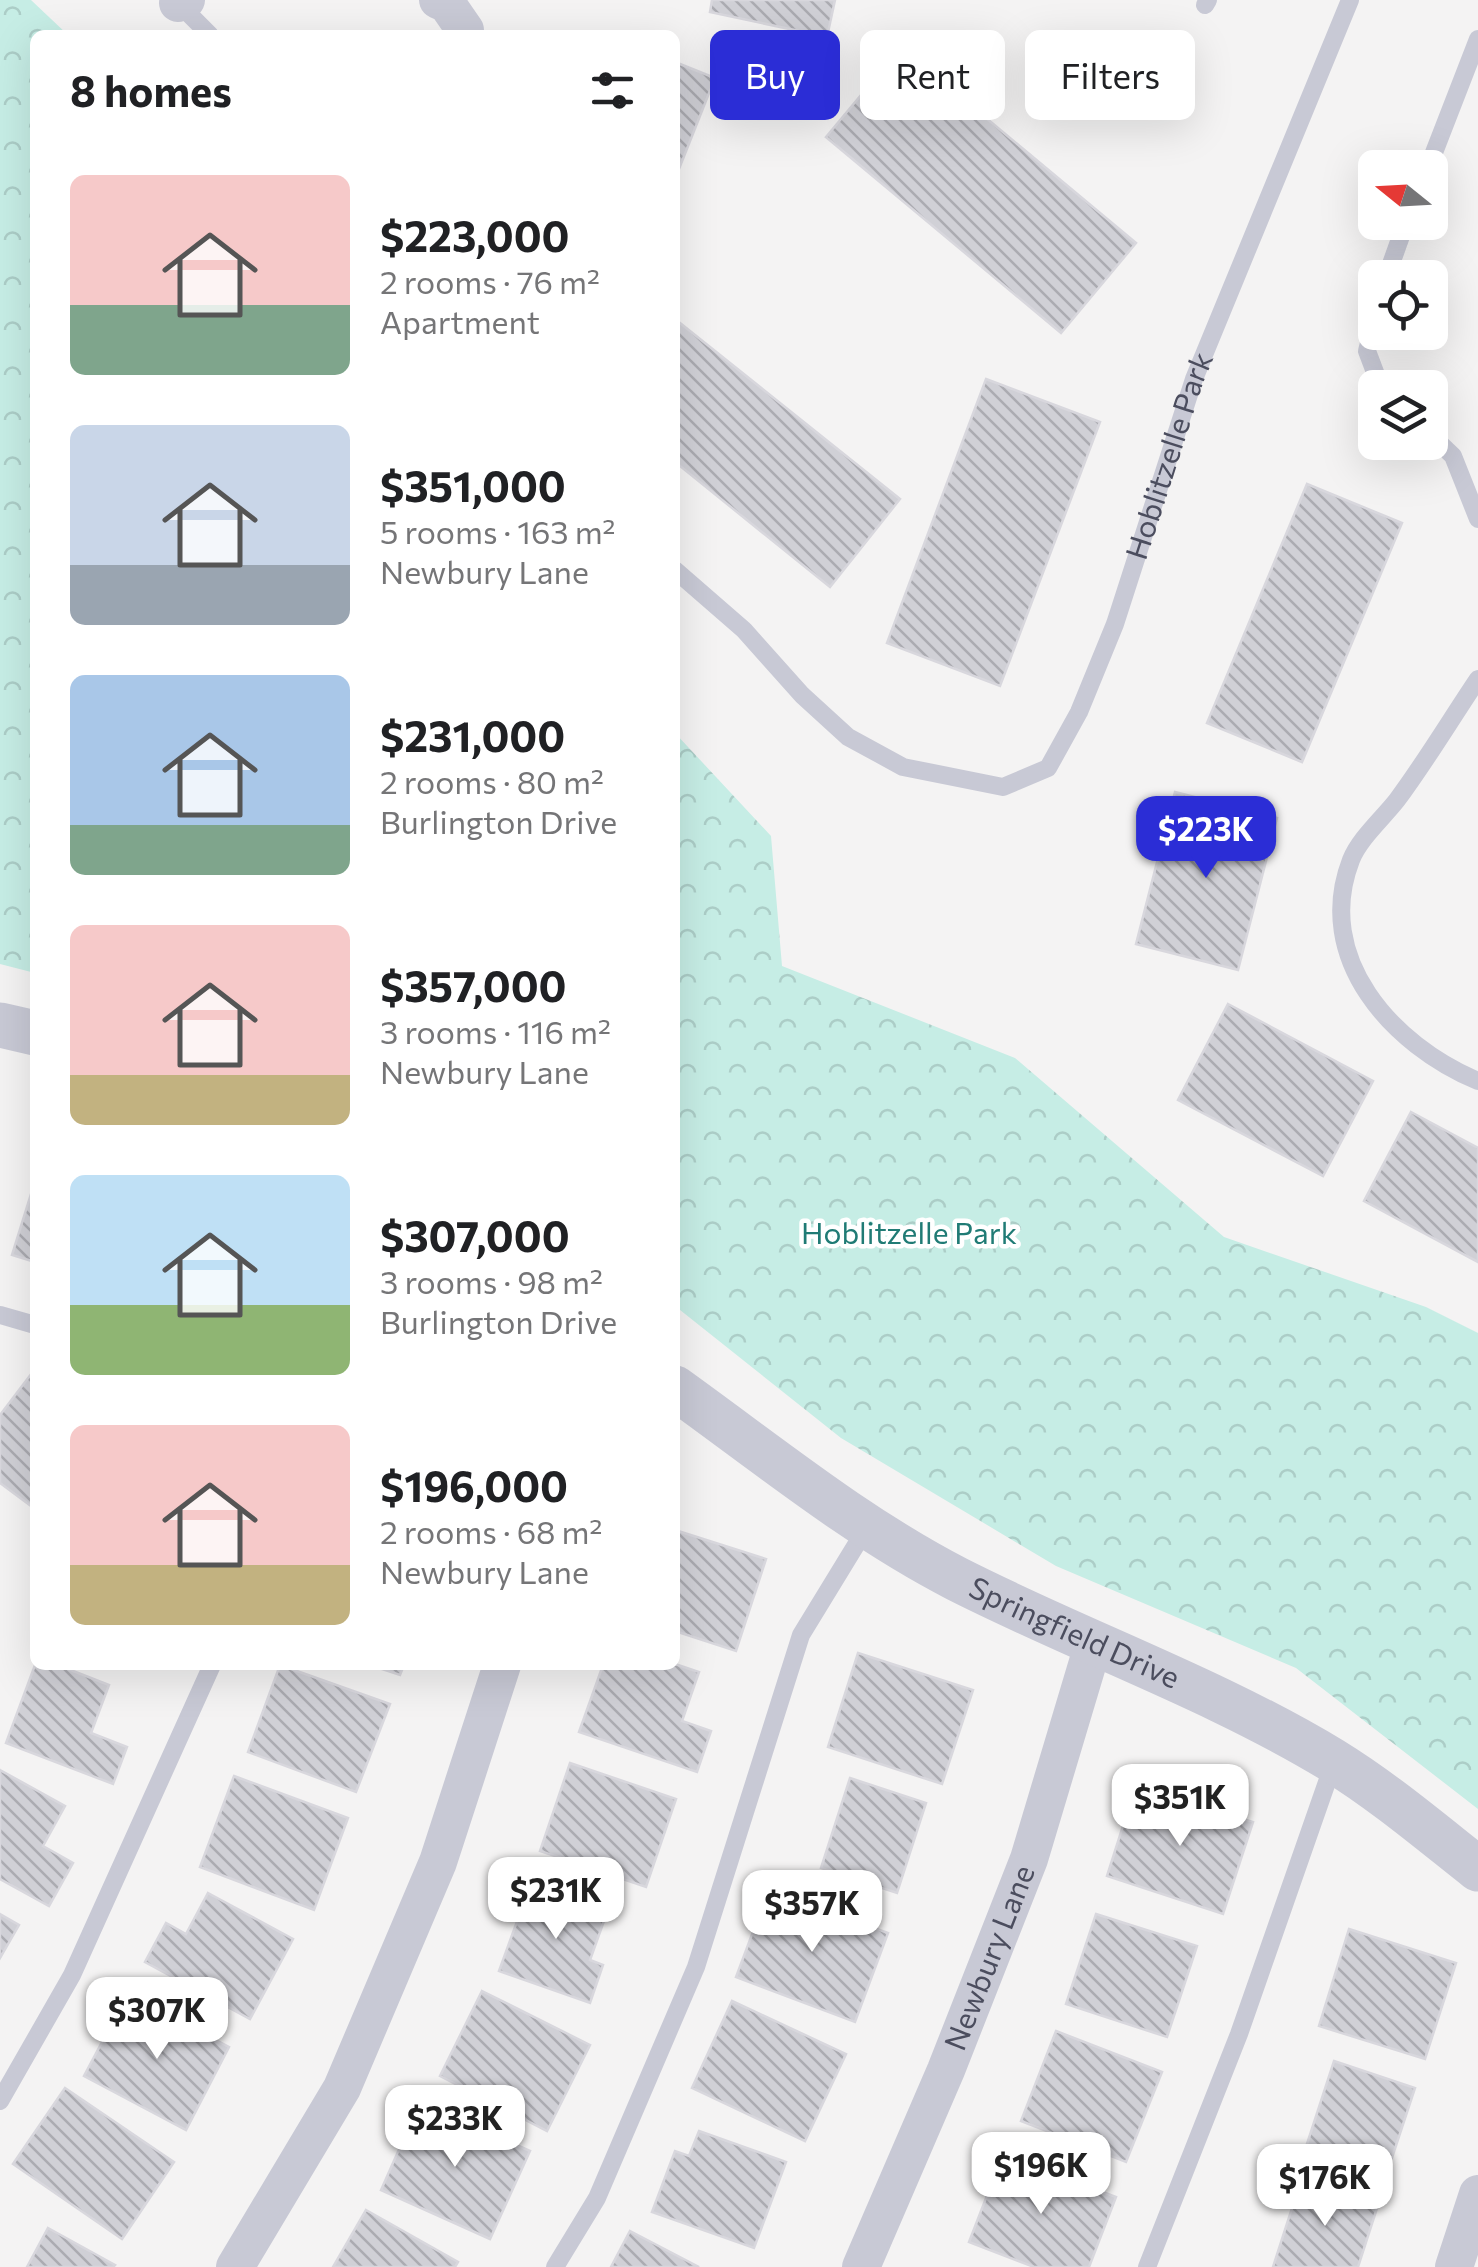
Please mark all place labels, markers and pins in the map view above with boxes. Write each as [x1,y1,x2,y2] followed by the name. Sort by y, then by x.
[1136,796,1276,881] pin: $223K
[1110,1764,1250,1849] pin: $351K
[486,1857,626,1942] pin: $231K
[742,1870,882,1955] pin: $357K
[87,1977,227,2062] pin: $307K
[385,2085,525,2170] pin: $233K
[971,2132,1111,2217] pin: $196K
[1255,2144,1395,2229] pin: $176K

